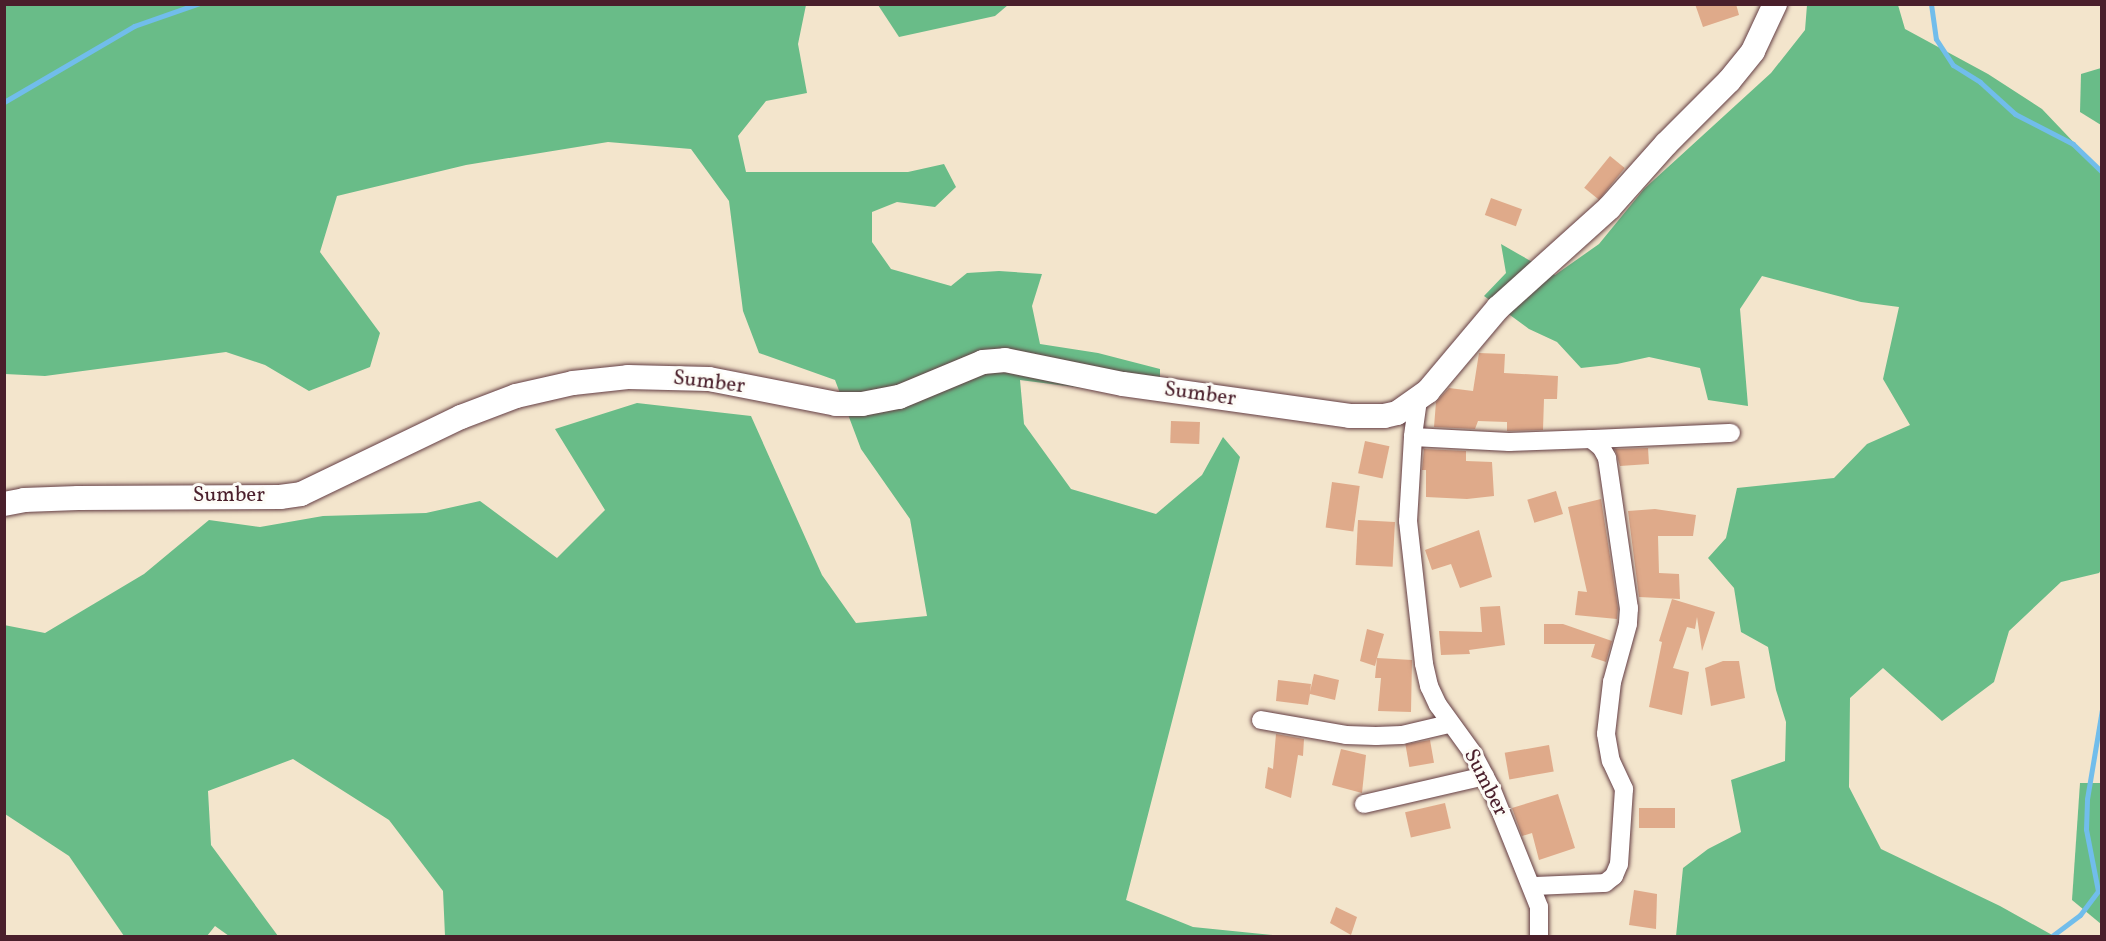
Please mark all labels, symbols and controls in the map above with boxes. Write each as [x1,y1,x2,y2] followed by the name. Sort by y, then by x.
[672,366,746,400] street label: Sumber
[1162,377,1238,413] street label: Sumber
[193,483,265,509] street label: Sumber
[1457,745,1513,821] street label: Sumber

